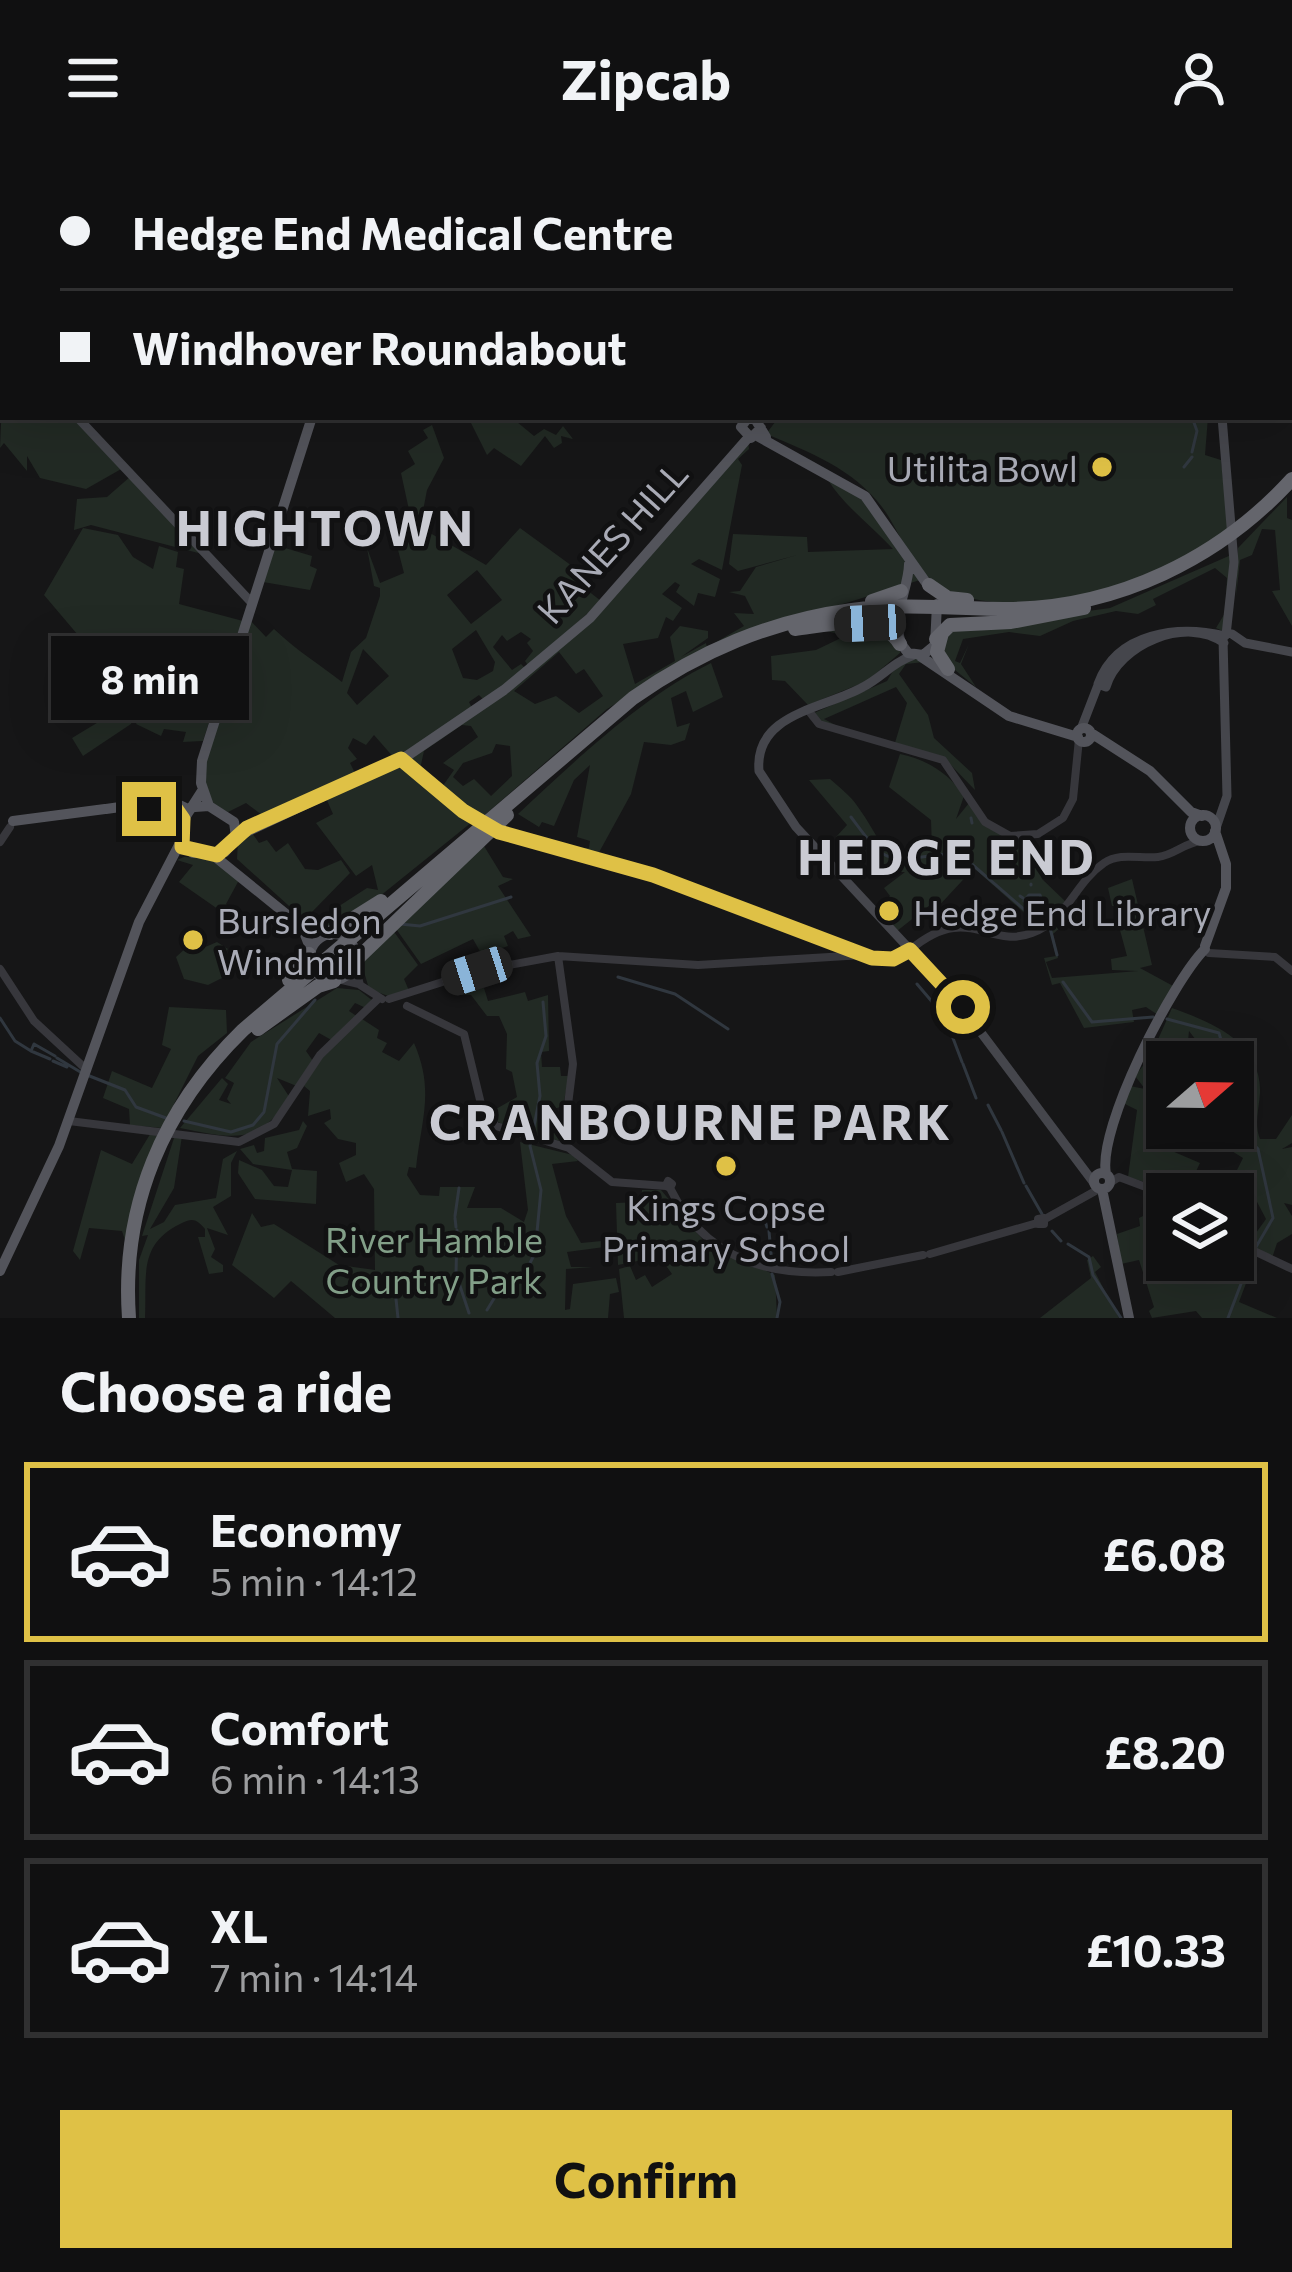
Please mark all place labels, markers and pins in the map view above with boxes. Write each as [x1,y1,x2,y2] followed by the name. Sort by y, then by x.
[887,445,1078,489] place label: Utilita Bowl
[1089,454,1115,480] marker: Utilita Bowl
[913,889,1212,933] place label: Hedge End Library
[217,897,382,982] place label: Bursledon Windmill
[876,898,902,924] marker: Hedge End Library
[180,927,206,953] marker: Bursledon Windmill
[713,1153,739,1179] marker: Kings Copse Primary School
[602,1184,850,1269] place label: Kings Copse Primary School

